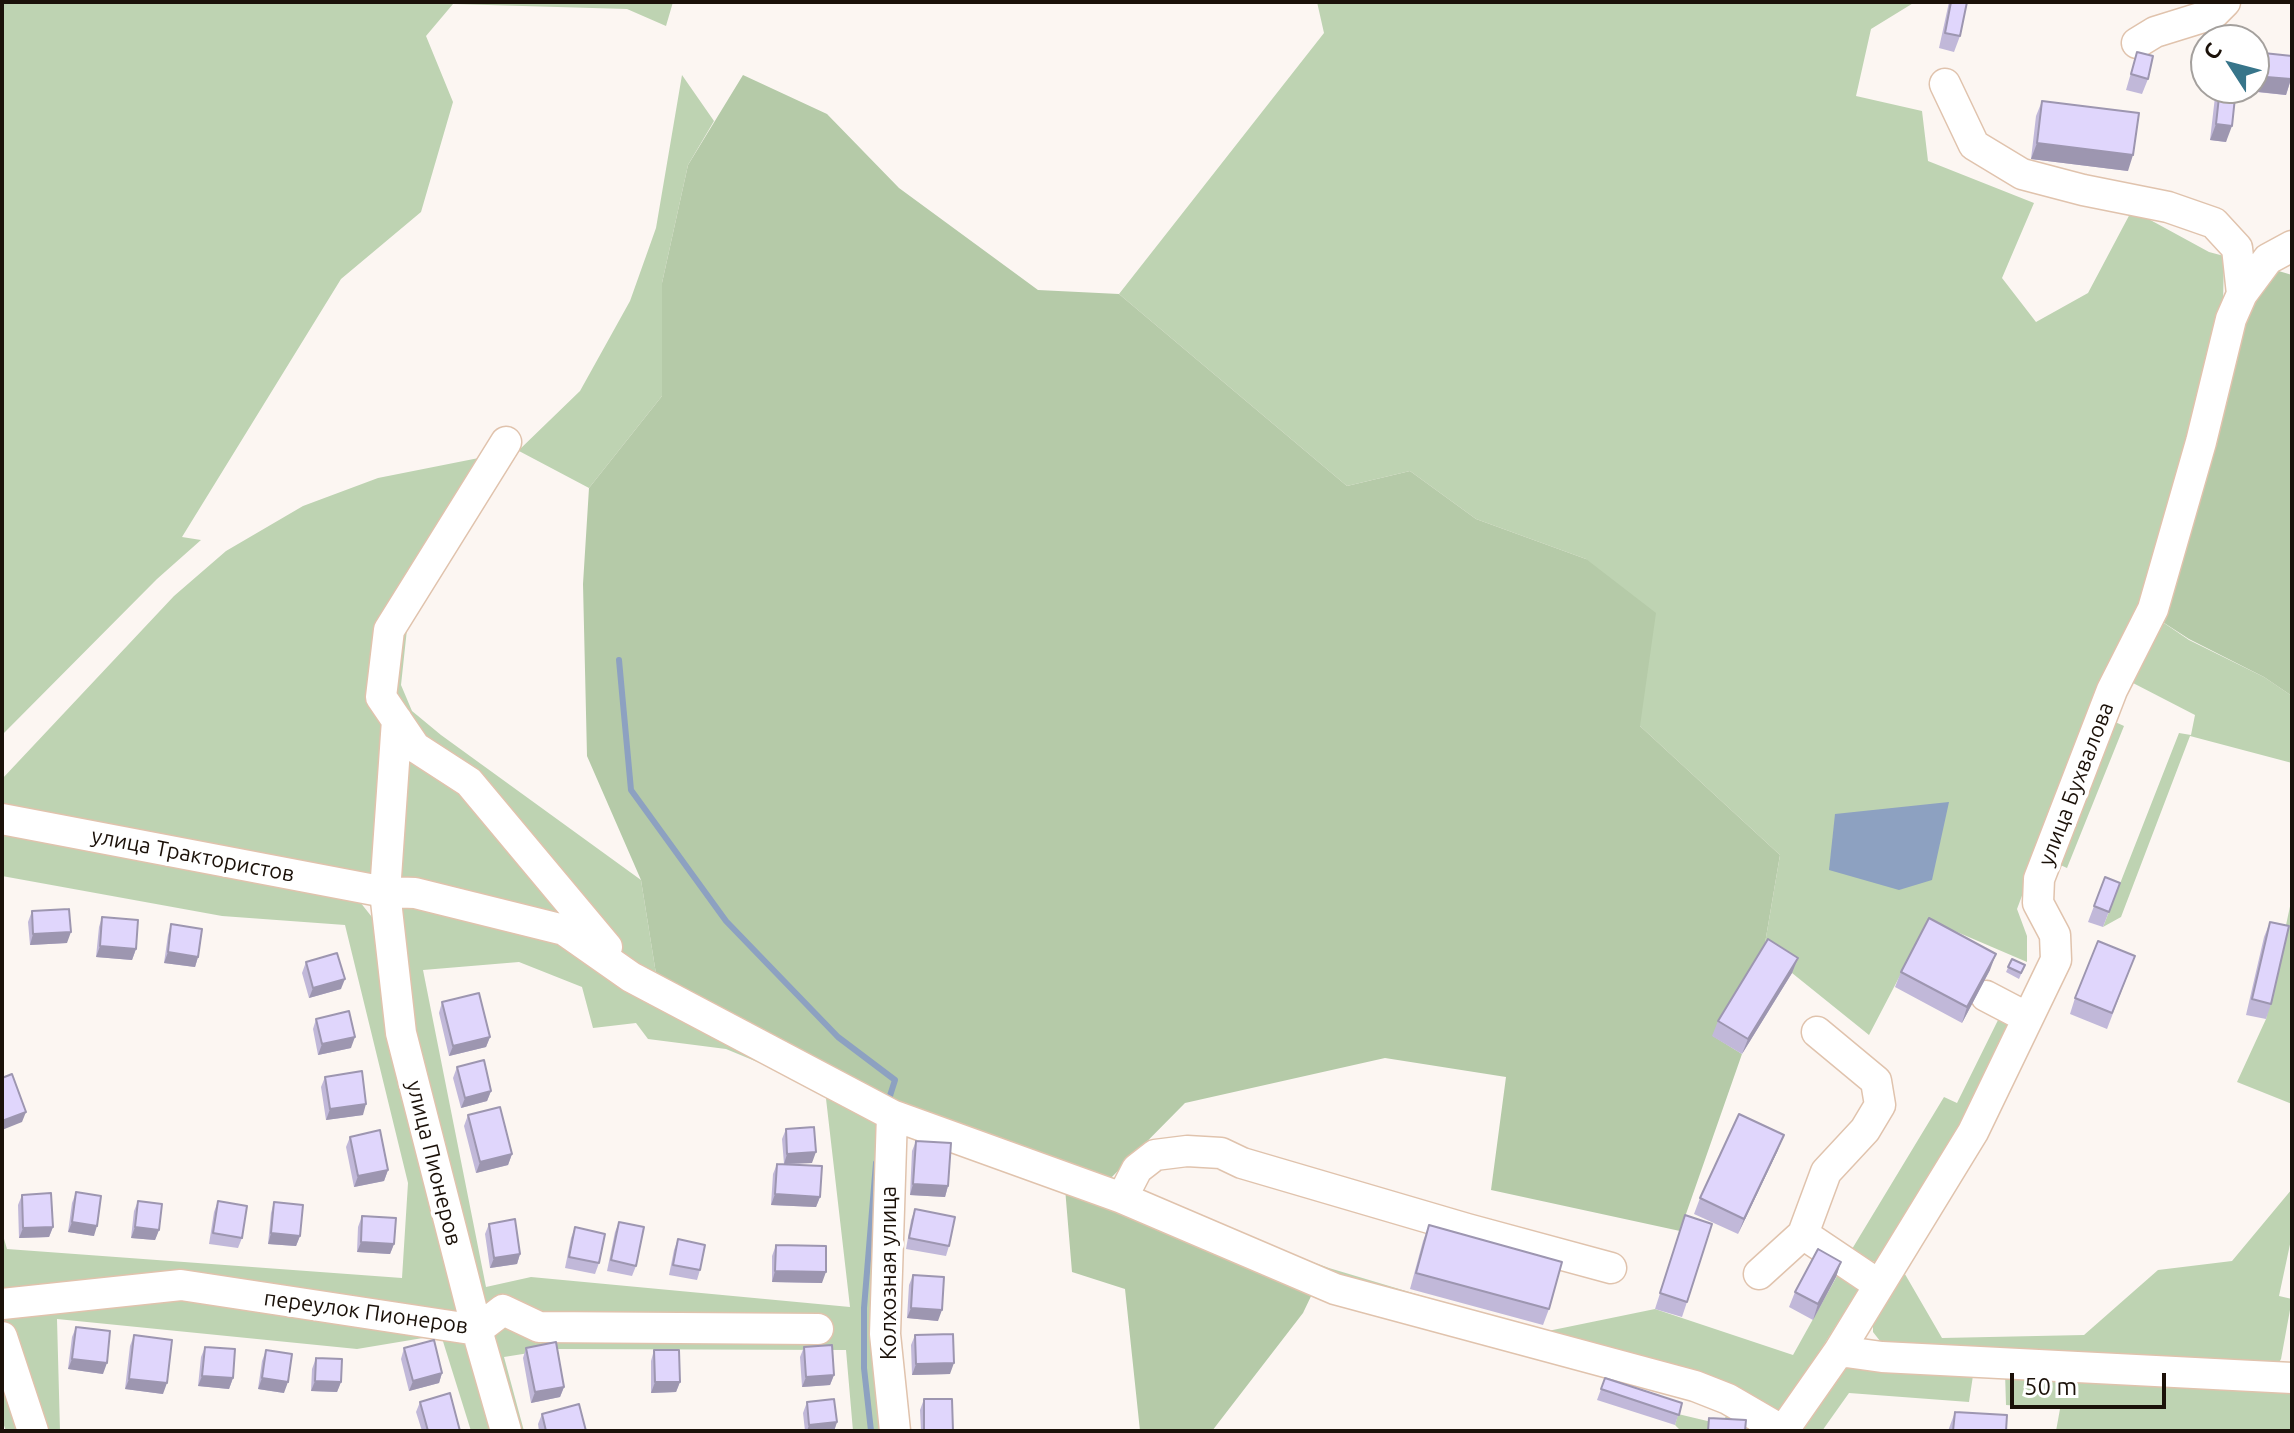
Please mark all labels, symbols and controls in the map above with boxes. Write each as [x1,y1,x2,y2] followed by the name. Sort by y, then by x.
[2190,24,2270,104] north arrow
[2198,38,2226,64] text: С
[2033,698,2119,870] street label: улица Бухвалова
[89,822,297,888] street label: улица Трактористов
[401,1078,467,1248] street label: улица Пионеров
[876,1186,902,1360] street label: Колхозная улица
[262,1285,470,1339] street label: переулок Пионеров
[2014,1357,2170,1407] scale bar
[2024,1373,2077,1400] text: 50 m

